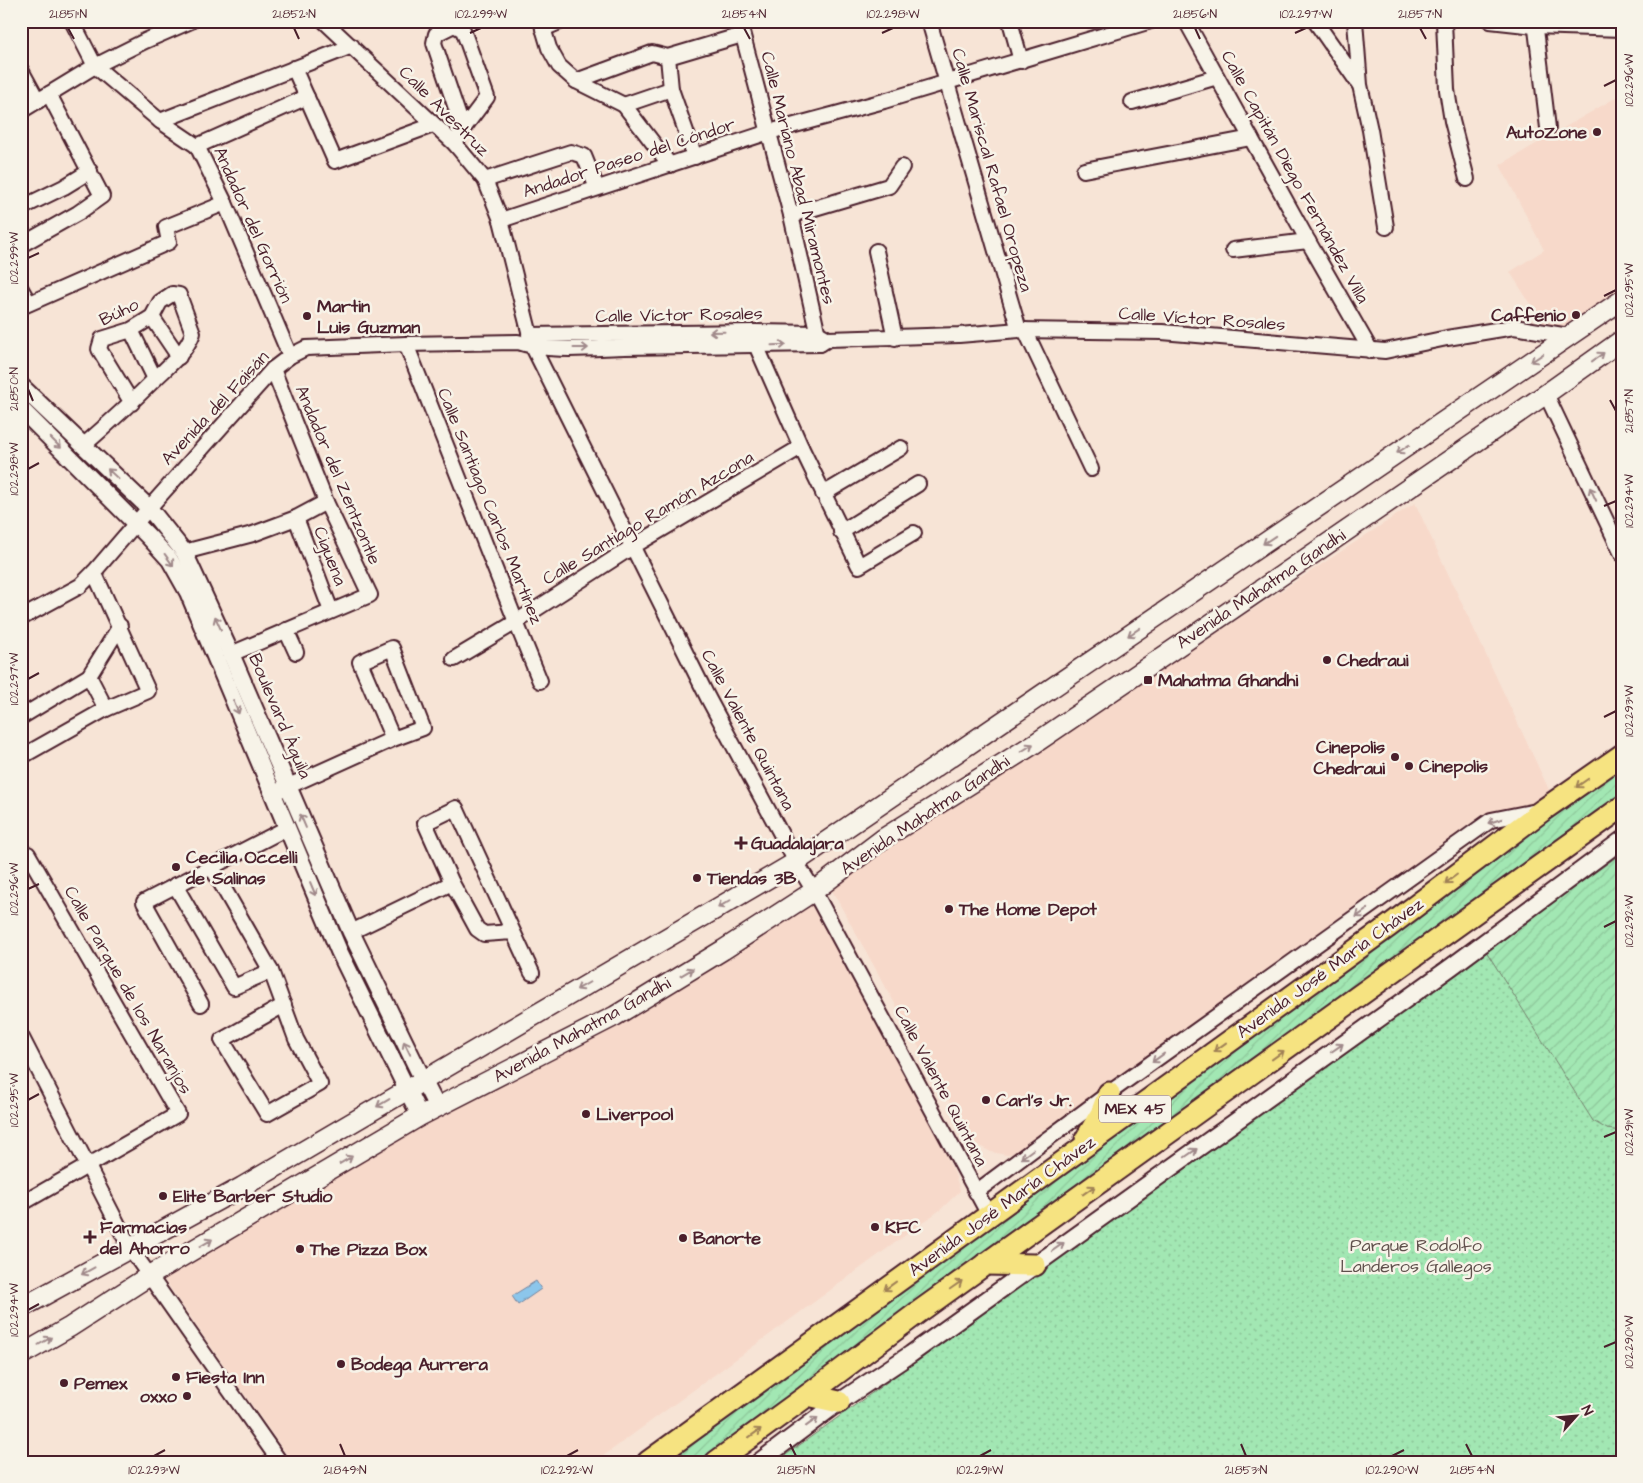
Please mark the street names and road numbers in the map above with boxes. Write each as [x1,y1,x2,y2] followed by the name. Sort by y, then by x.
[945,45,1039,295] street label: Calle Mariscal Rafael Oropeza
[1214,46,1375,309] street label: Calle Capitán Diego Fernández Villa
[754,49,842,307] street label: Calle Mariano Abad Miramontes
[393,60,495,162] street label: Calle Avestruz
[519,112,739,204] street label: Andador Paseo del Cóndor
[207,143,299,307] street label: Andador del Gorrión
[95,292,143,332] street label: Búho
[595,301,763,329] street label: Calle Víctor Rosales
[1118,301,1286,337] street label: Calle Víctor Rosales
[155,345,275,471] street label: Avenida del Faisán
[289,382,387,569] street label: Andador del Zentzontle
[430,384,549,628] street label: Calle Santiago Carlos Martínez
[538,445,759,592] street label: Calle Santiago Ramón Azcona
[306,523,353,590] street label: Ciguena
[1171,523,1351,655] street label: Avenida Mahatma Gandhi
[695,645,801,815] street label: Calle Valente Quintana
[241,649,318,783] street label: Boulevard Águila
[835,749,1015,881] street label: Avenida Mahatma Gandhi
[58,881,198,1099] street label: Calle Parque de los Naranjos
[1231,892,1429,1044] street label: Avenida José María Chávez
[489,971,675,1089] street label: Avenida Mahatma Gandhi
[888,1001,994,1171] street label: Calle Valente Quintana
[1099,1096,1171,1122] road number: MEX 45
[903,1130,1101,1282] street label: Avenida José María Chávez

